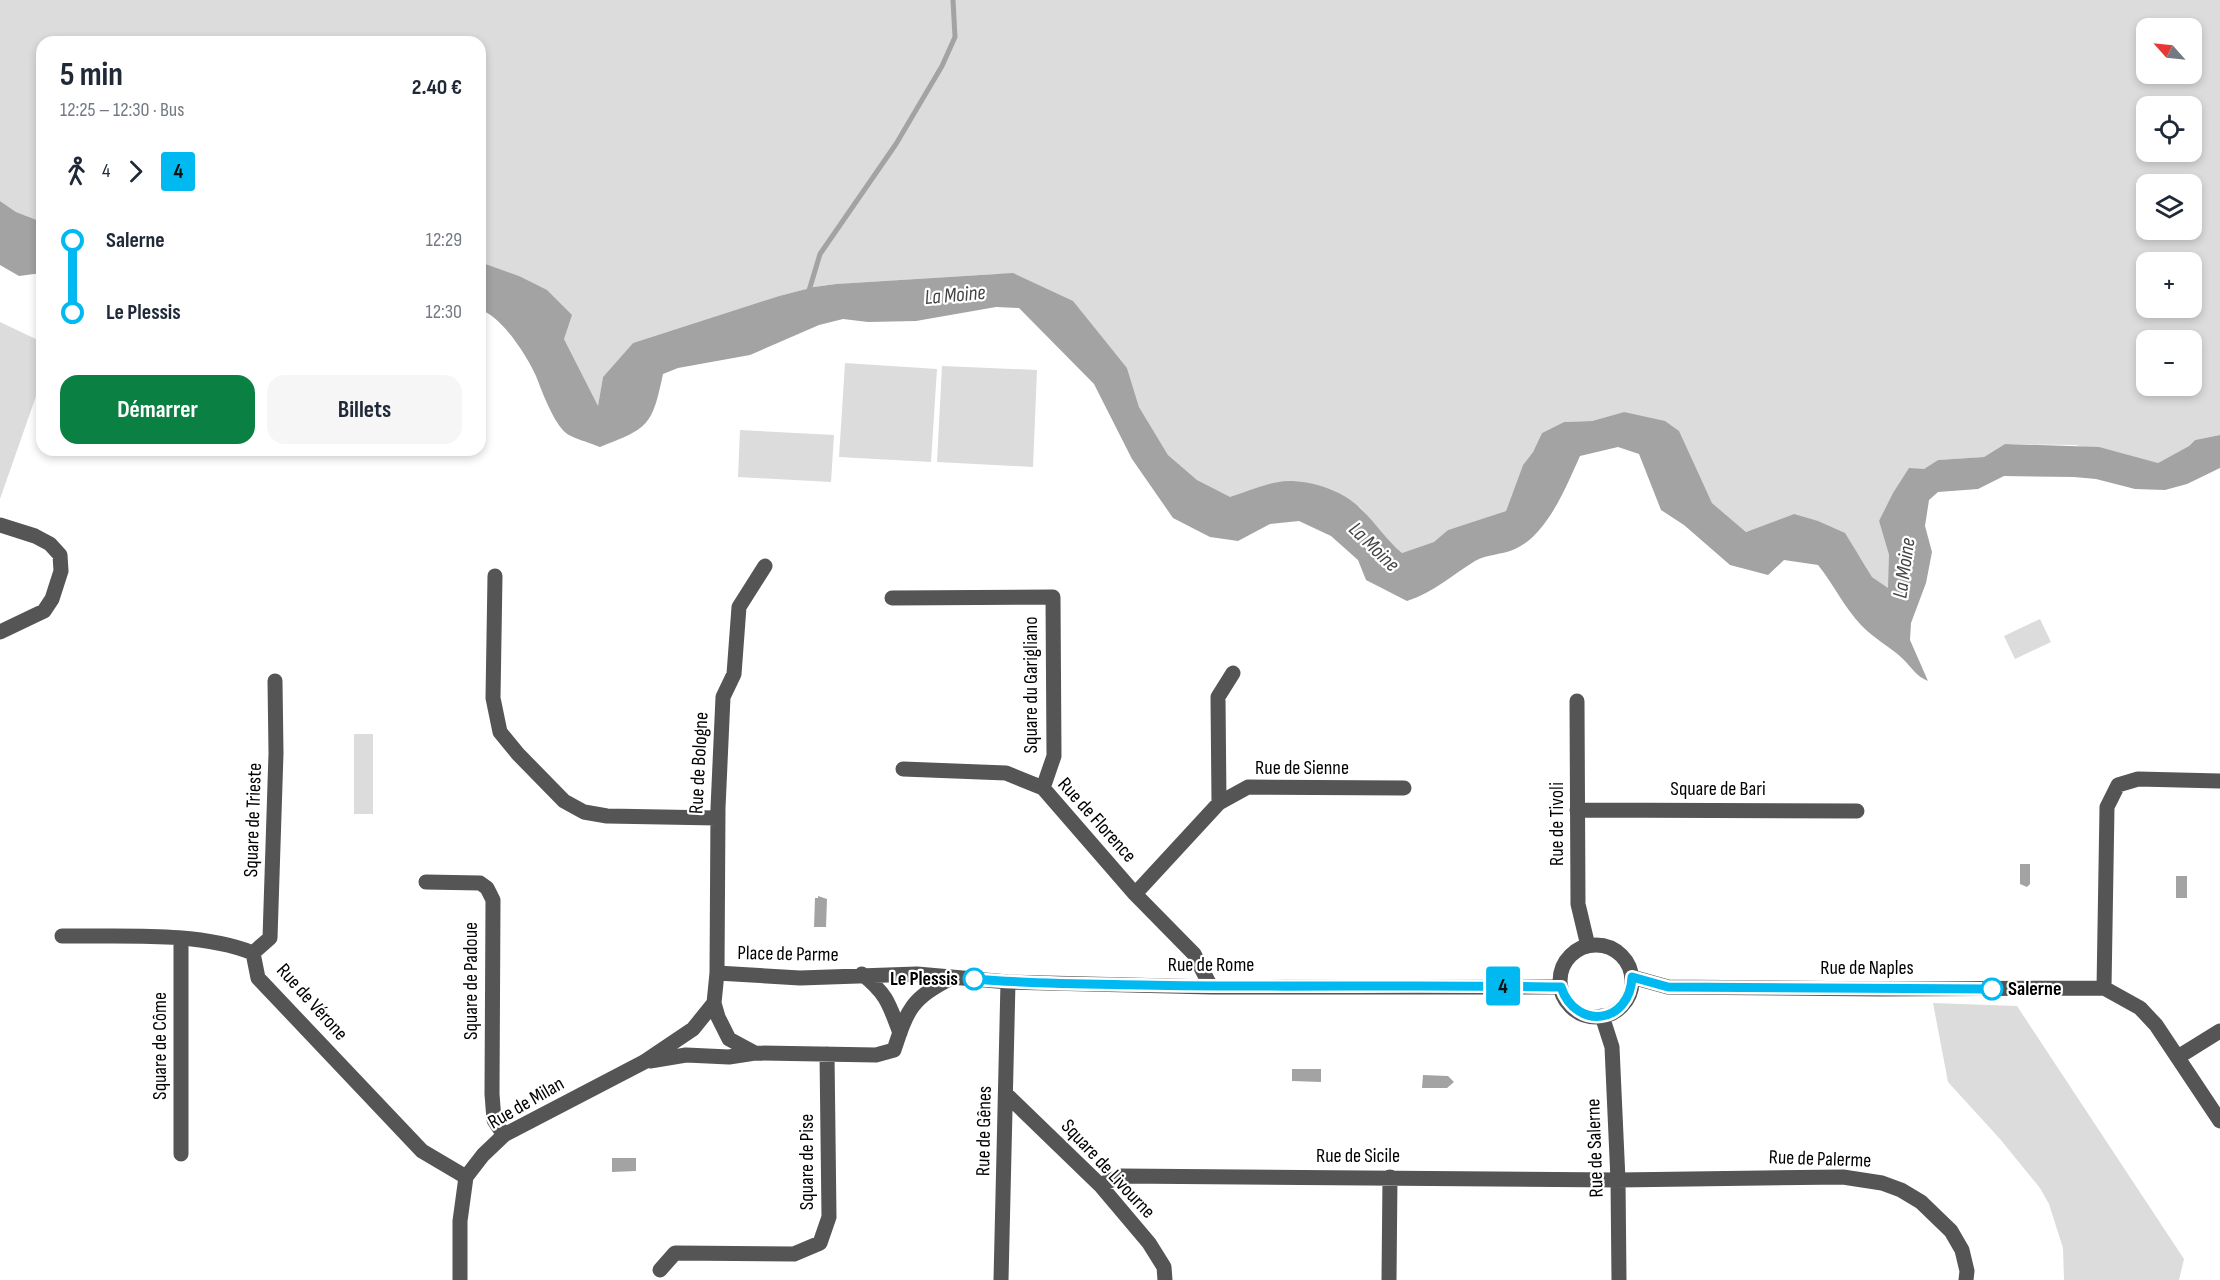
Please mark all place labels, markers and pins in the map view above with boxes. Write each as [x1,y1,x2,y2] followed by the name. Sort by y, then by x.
[890,967,958,991] place label: Le Plessis
[963,968,985,990] marker: Le Plessis
[2008,977,2061,1001] place label: Salerne
[1981,978,2003,1000] marker: Salerne

